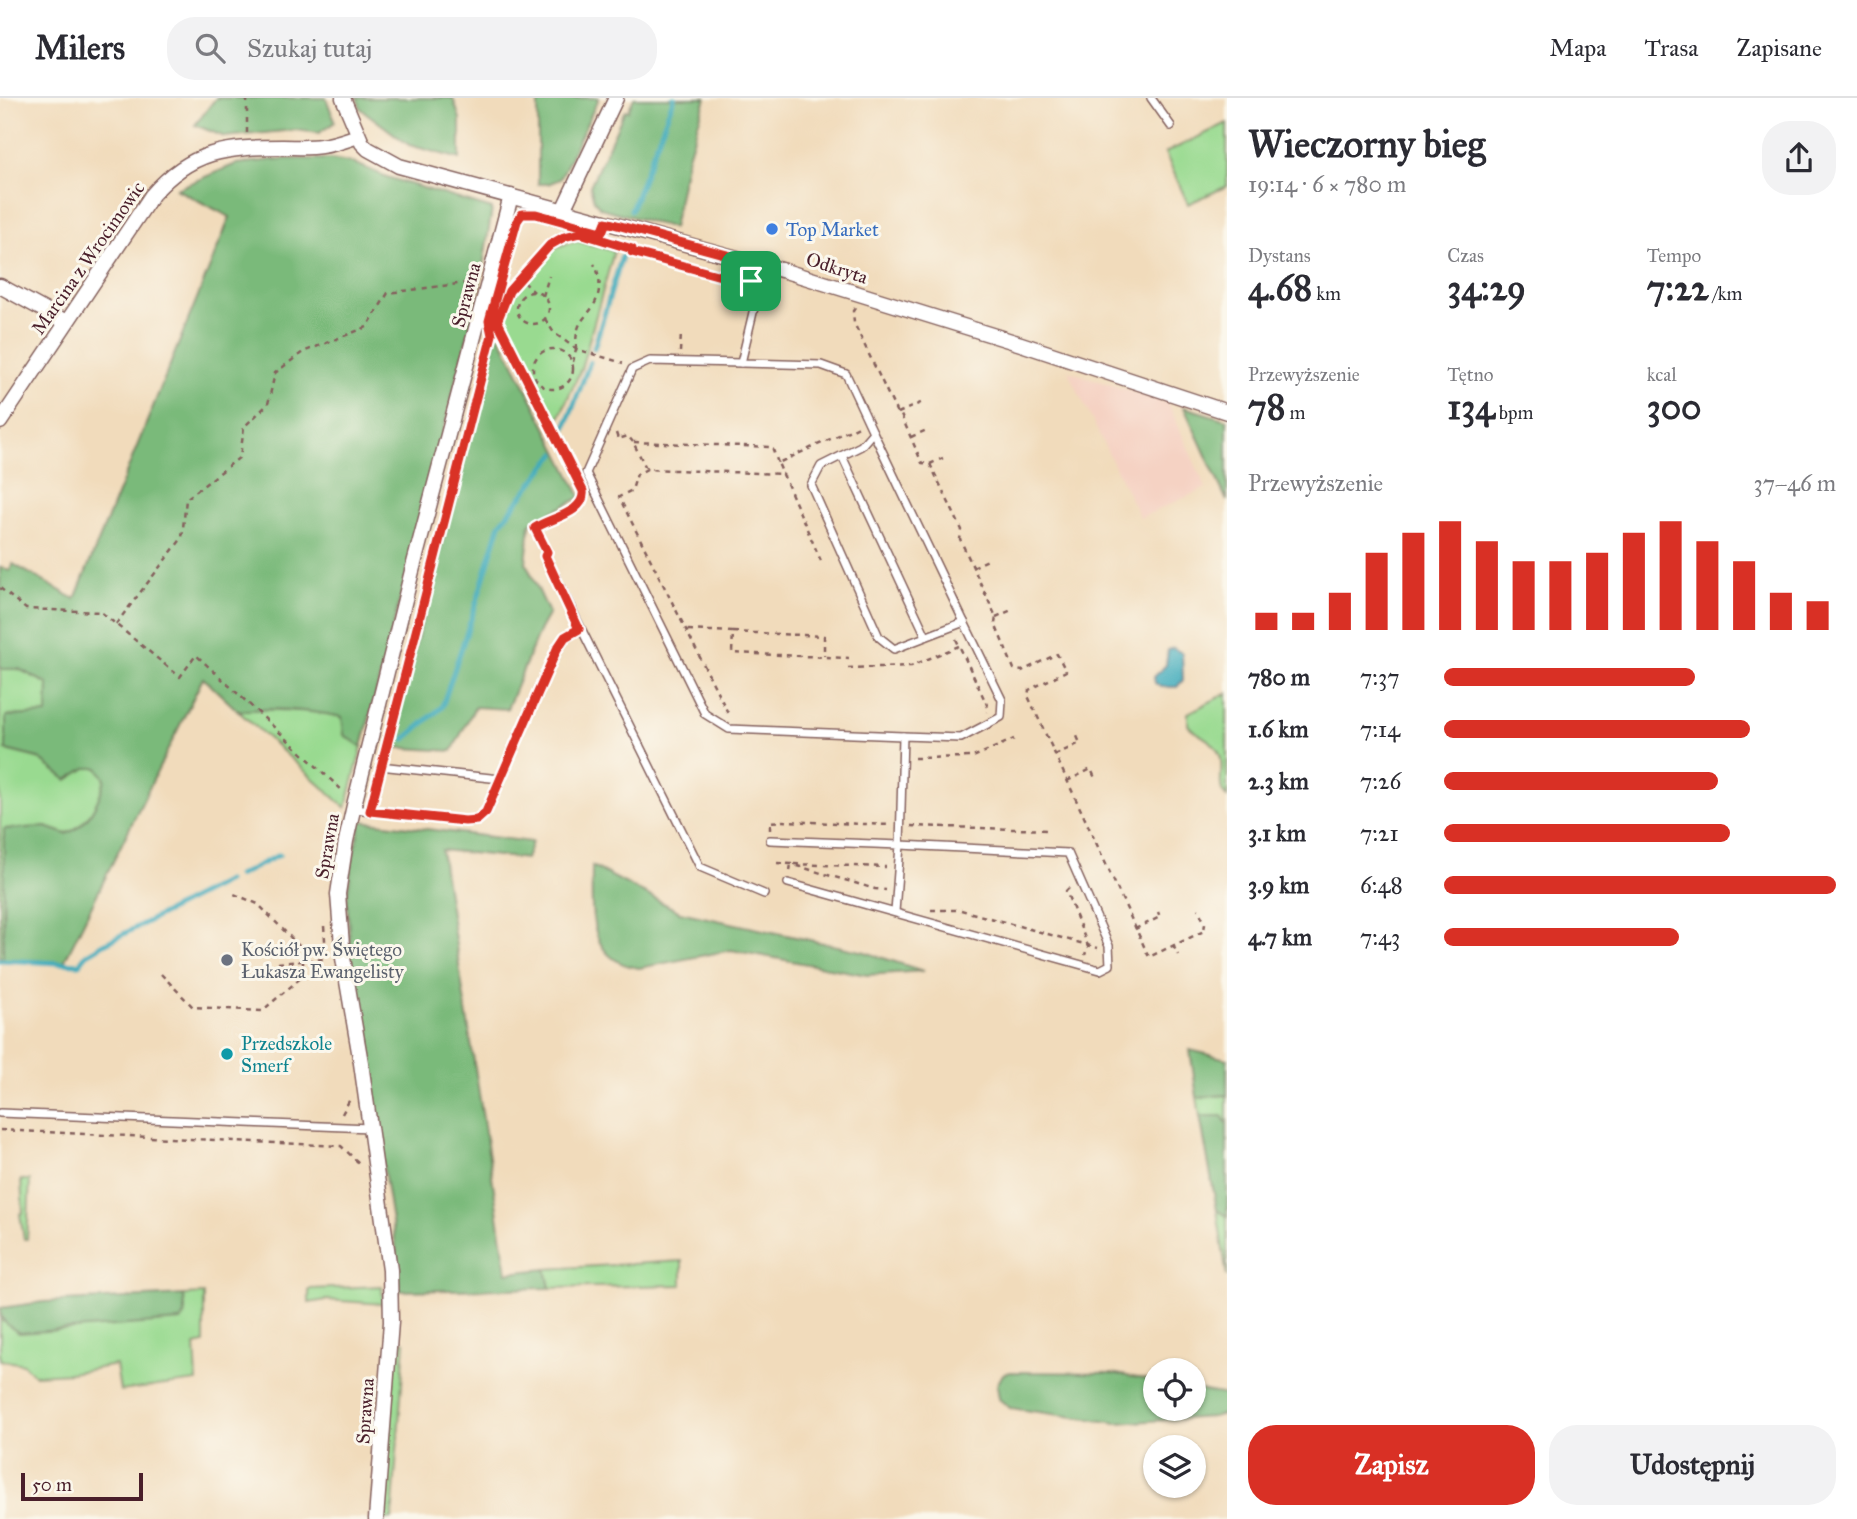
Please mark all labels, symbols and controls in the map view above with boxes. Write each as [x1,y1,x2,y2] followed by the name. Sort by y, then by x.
[167,17,657,80] search box
[35,28,125,68] text: Milers
[191,29,229,67] icon: search
[247,32,372,64] text: Szukaj tutaj
[1549,33,1607,63] text: Mapa
[1645,33,1698,63] text: Trasa
[1736,33,1822,63] text: Zapisane
[1248,121,1485,167] text: Wieczorny bieg
[1762,121,1836,195] button: share
[1248,170,1406,198] text: 19:14 · 6 × 780 m
[27,177,149,339] street label: Marcina z Wrocimowic
[786,218,879,241] place label: Top Market
[764,221,780,237] marker: Top Market
[1248,244,1311,267] text: Dystans
[1447,244,1484,267] text: Czas
[1647,244,1701,267] text: Tempo
[803,247,872,289] street label: Odkryta
[721,251,781,311] pin
[446,259,486,330] street label: Sprawna
[732,262,770,300] icon: arrive
[1248,267,1312,310] text: 4.68
[1447,267,1526,310] text: 34:29
[1647,267,1709,310] text: 7:22
[1312,282,1341,305] text: km
[1709,282,1743,305] text: /km
[1248,363,1360,386] text: Przewyższenie
[1447,363,1493,386] text: Tętno
[1647,363,1677,386] text: kcal
[1248,386,1285,429] text: 78
[1447,386,1495,429] text: 134
[1647,386,1701,429] text: 300
[1285,401,1305,424] text: m
[1495,401,1533,424] text: bpm
[1248,469,1383,497] text: Przewyższenie
[1754,469,1836,497] text: 37–46 m
[1248,663,1310,691] text: 780 m
[1360,663,1400,691] text: 7:37
[1248,715,1309,743] text: 1.6 km
[1360,715,1400,743] text: 7:14
[1248,767,1309,795] text: 2.3 km
[1360,767,1401,795] text: 7:26
[310,810,344,881] street label: Sprawna
[1248,819,1306,847] text: 3.1 km
[1360,819,1399,847] text: 7:21
[1248,871,1309,899] text: 3.9 km
[1360,871,1403,899] text: 6:48
[1248,923,1312,951] text: 4.7 km
[1360,923,1400,951] text: 7:43
[241,937,405,984] place label: Kościół pw. Świętego Łukasza Ewangelisty
[219,952,235,968] marker: Kościół pw. Świętego Łukasza Ewangelisty
[241,1032,332,1077] place label: Przedszkole Smerf
[219,1046,235,1062] marker: Przedszkole Smerf
[1143,1358,1206,1498] map controls
[1143,1358,1206,1421] button: locate
[351,1376,379,1445] street label: Sprawna
[1248,1425,1535,1505] button: Zapisz
[1549,1425,1836,1505] button: Udostępnij
[1143,1435,1206,1498] button: layers
[21,1470,144,1502] scale bar
[32,1473,72,1496] text: 50 m

